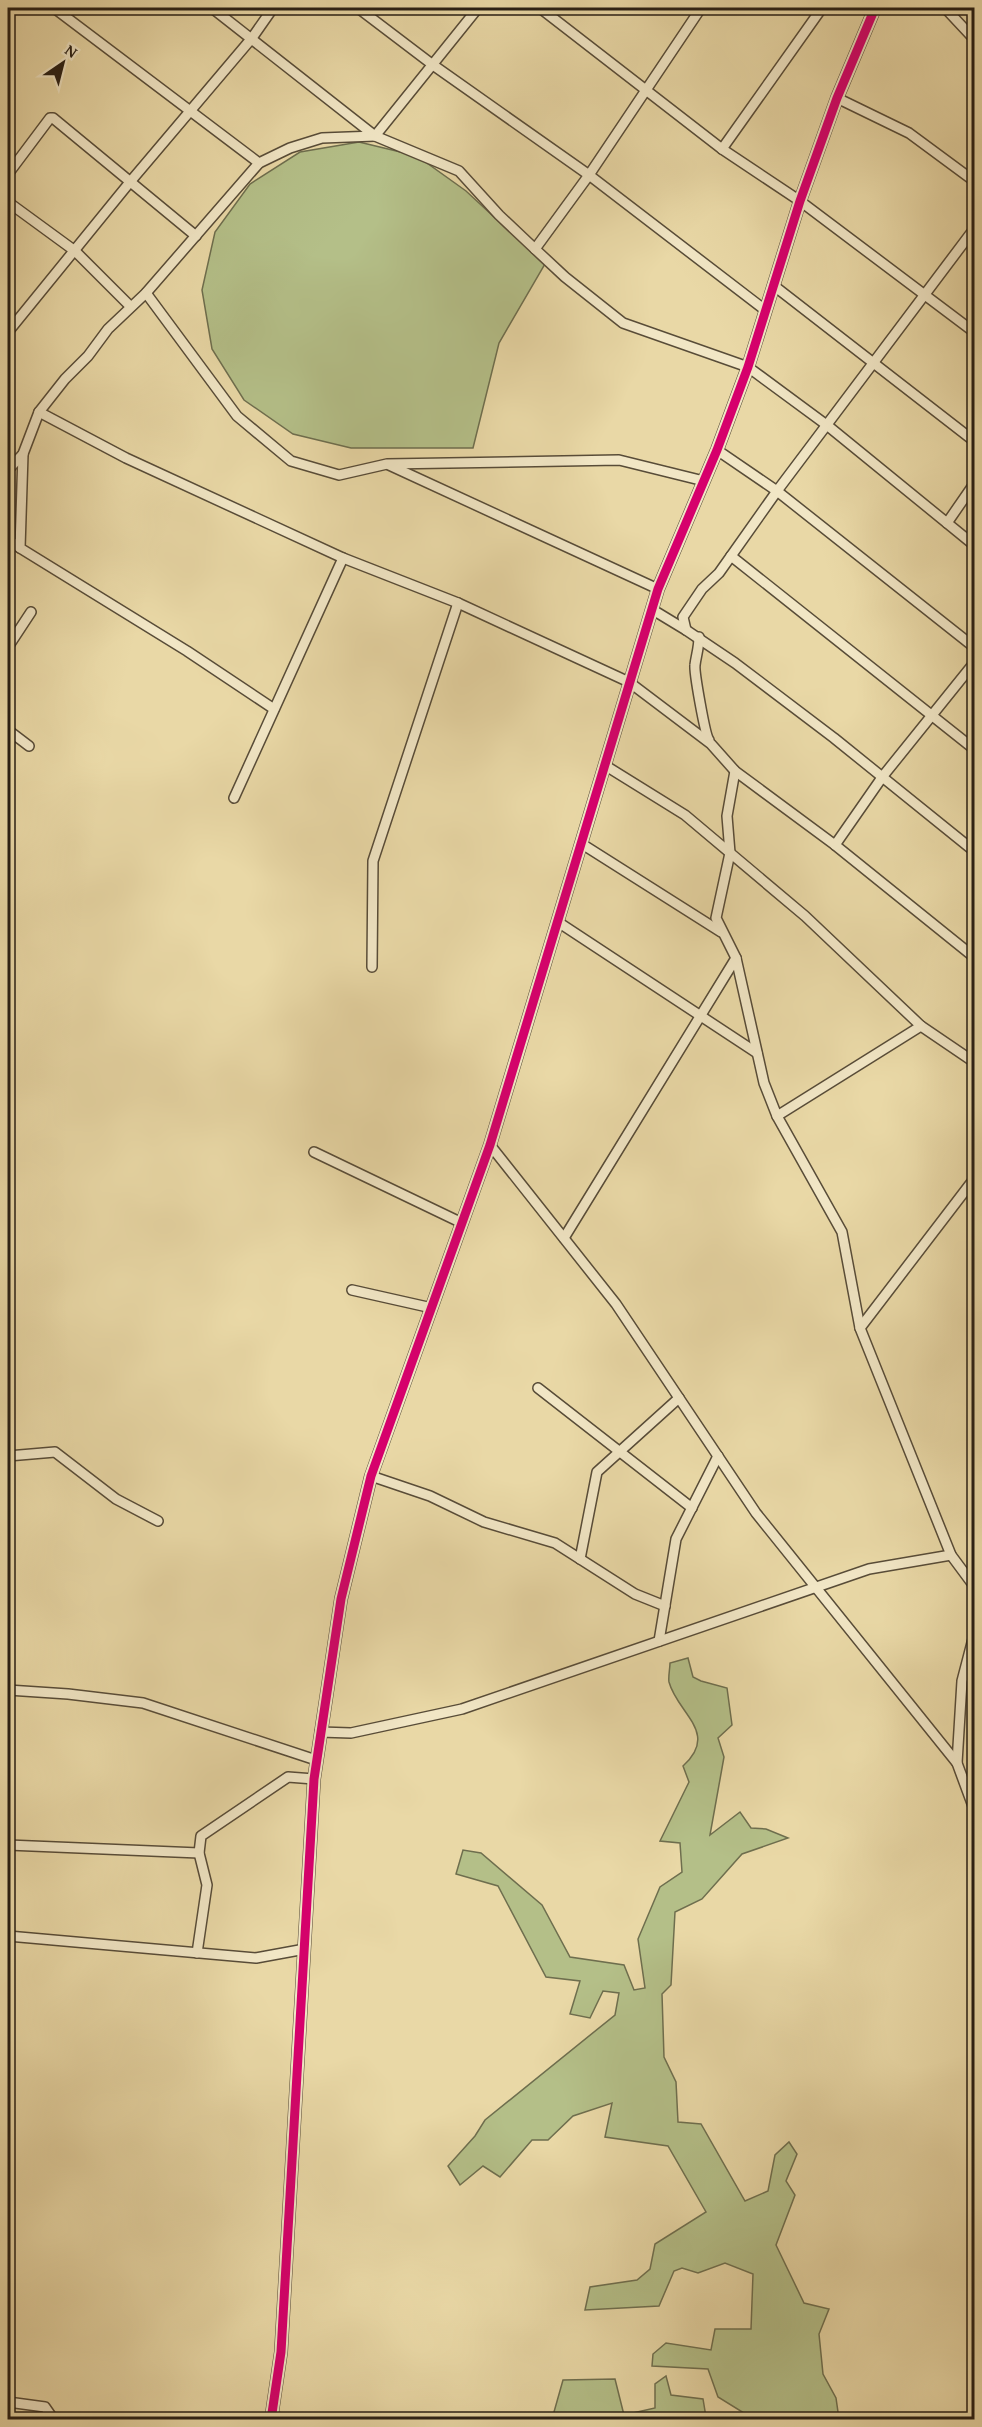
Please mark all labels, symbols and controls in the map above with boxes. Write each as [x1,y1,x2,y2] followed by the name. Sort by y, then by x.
[33,33,93,93] north arrow
[60,38,83,64] text: N

